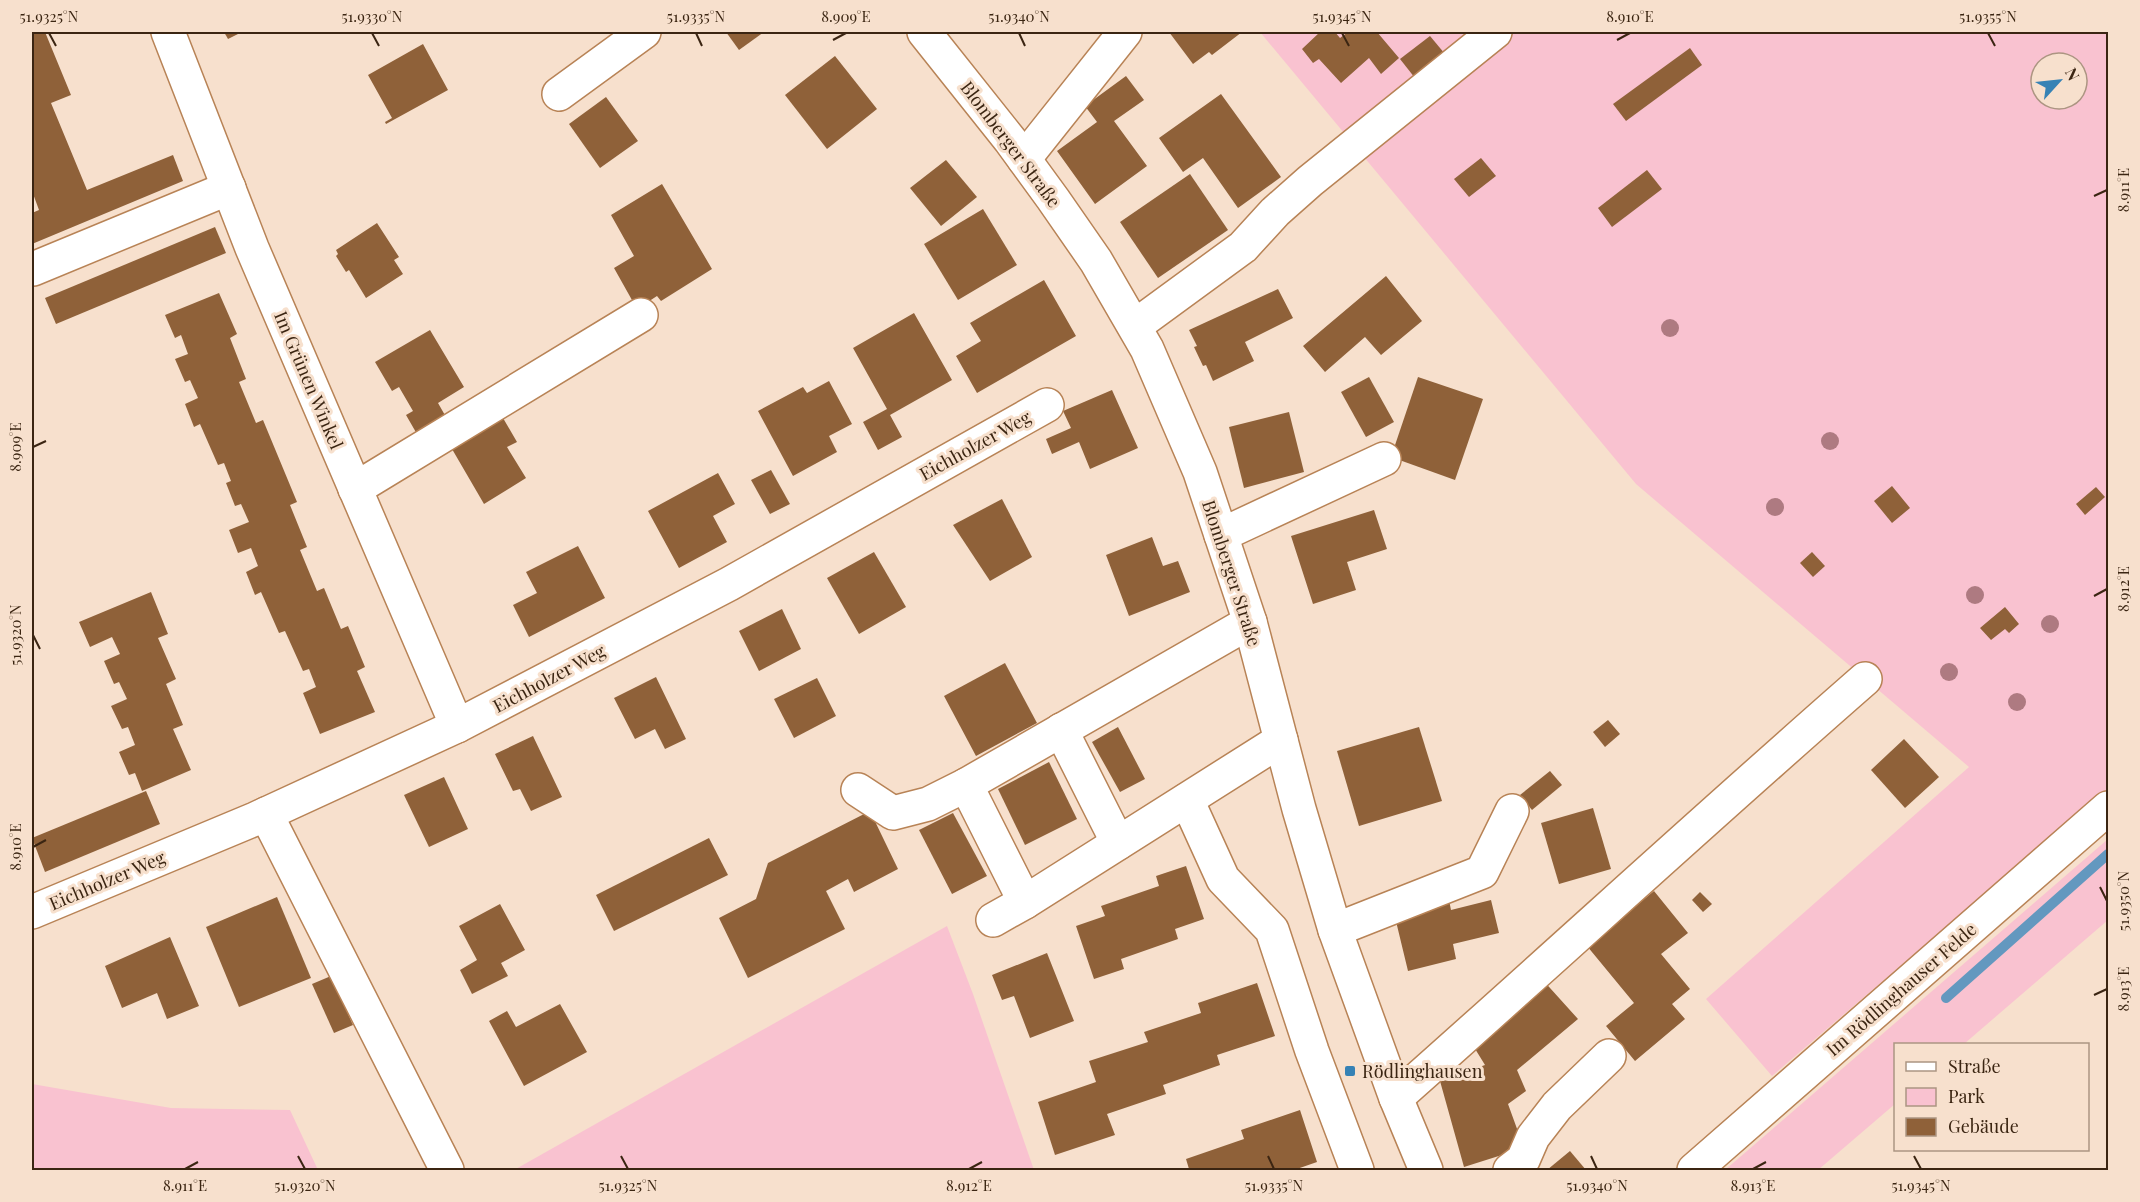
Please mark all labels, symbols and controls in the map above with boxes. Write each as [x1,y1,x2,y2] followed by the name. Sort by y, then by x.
[20,6,79,26] text: 51.9325°N
[342,6,403,26] text: 51.9330°N
[667,6,726,26] text: 51.9335°N
[821,6,871,26] text: 8.909°E
[988,6,1050,26] text: 51.9340°N
[1312,6,1372,26] text: 51.9345°N
[1606,6,1654,26] text: 8.910°E
[1959,6,2017,26] text: 51.9355°N
[2029,51,2089,111] north arrow
[2061,64,2085,84] text: N
[956,76,1066,212] street label: Blomberger Straße
[2113,168,2133,212] text: 8.911°E
[269,307,349,453] street label: Im Grünen Winkel
[915,404,1035,486] street label: Eichholzer Weg
[5,422,25,472] text: 8.909°E
[1197,497,1267,649] street label: Blomberger Straße
[2113,566,2133,612] text: 8.912°E
[5,604,25,666] text: 51.9320°N
[489,638,610,718] street label: Eichholzer Weg
[5,823,25,871] text: 8.910°E
[45,845,169,915] street label: Eichholzer Weg
[2113,870,2133,931] text: 51.9350°N
[1821,917,1981,1061] street label: Im Rödlinghauser Felde
[2113,966,2133,1012] text: 8.913°E
[1894,1043,2089,1151] legend
[1948,1054,2001,1078] text: Straße
[1362,1059,1483,1083] place label: Rödlinghausen
[1343,1064,1357,1078] marker: Rödlinghausen
[1948,1084,1985,1108] text: Park
[1948,1114,2019,1138] text: Gebäude
[163,1175,207,1195] text: 8.911°E
[274,1175,336,1195] text: 51.9320°N
[599,1175,658,1195] text: 51.9325°N
[946,1175,992,1195] text: 8.912°E
[1245,1175,1304,1195] text: 51.9335°N
[1566,1175,1628,1195] text: 51.9340°N
[1730,1175,1776,1195] text: 8.913°E
[1891,1175,1951,1195] text: 51.9345°N

